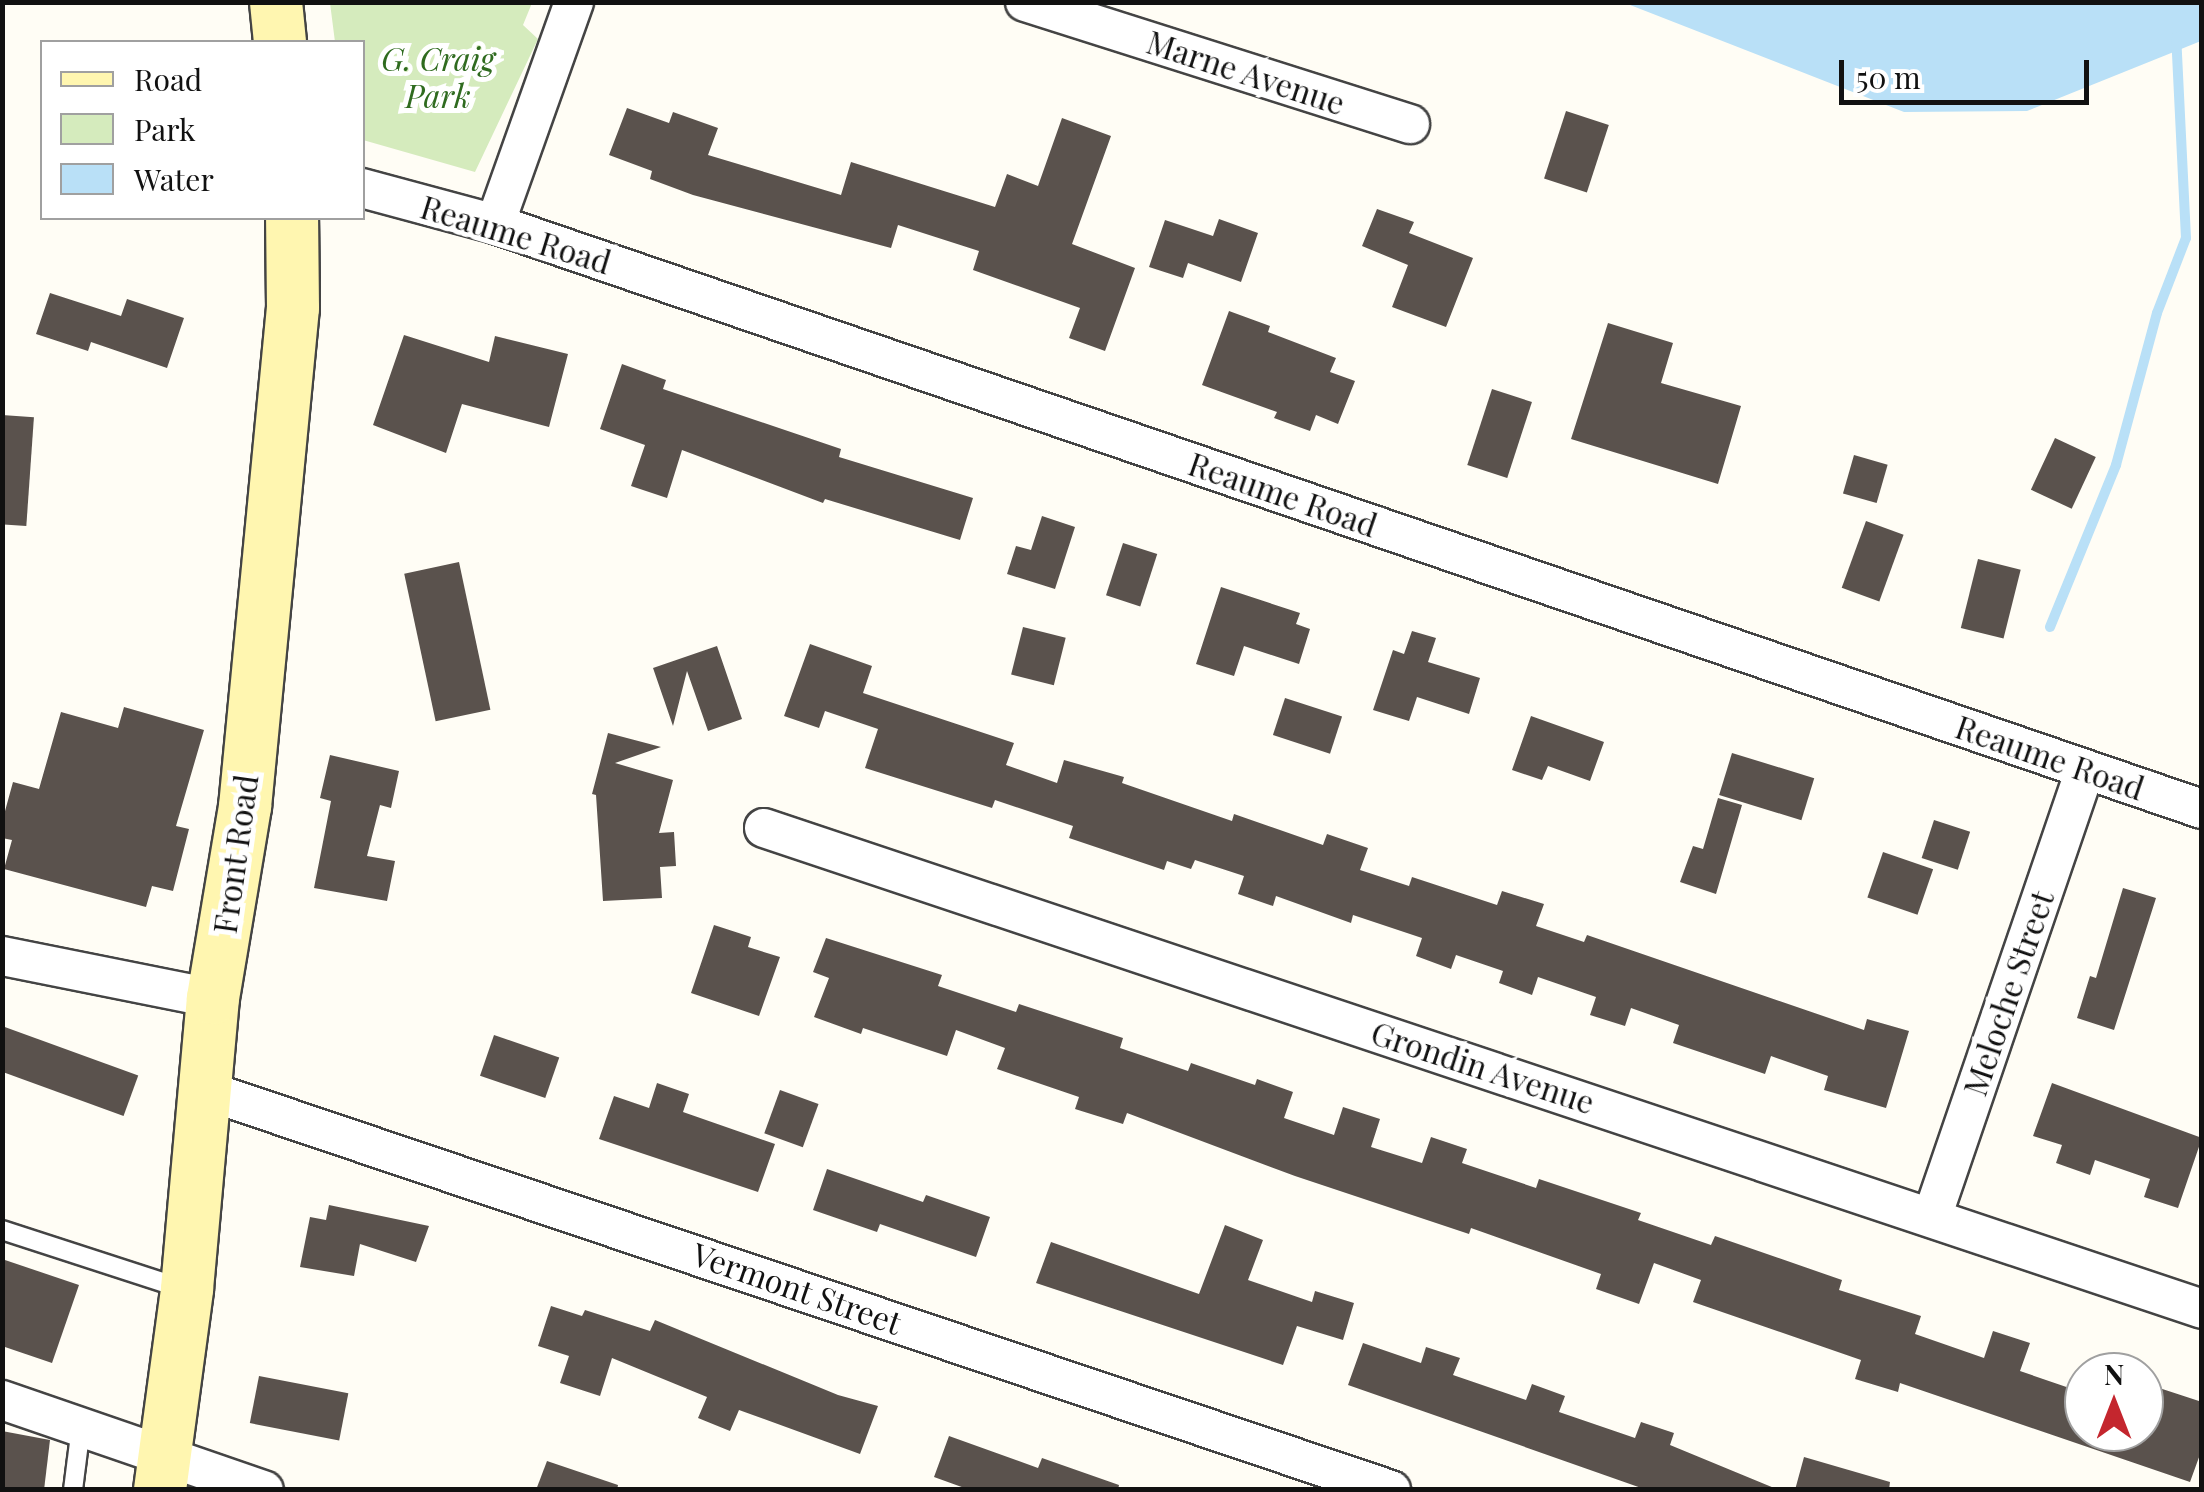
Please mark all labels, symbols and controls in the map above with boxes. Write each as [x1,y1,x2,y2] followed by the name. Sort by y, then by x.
[1142,22,1350,122] street label: Marne Avenue
[40,40,365,220] legend
[381,40,495,115] park label: G. Craig Park
[1844,40,2094,102] scale bar
[1856,57,1921,97] text: 50 m
[134,59,202,99] text: Road
[134,109,196,149] text: Park
[134,159,214,199] text: Water
[416,187,616,281] street label: Reaume Road
[1184,444,1382,544] street label: Reaume Road
[1951,707,2149,807] street label: Reaume Road
[205,772,265,936] street label: Front Road
[1955,885,2061,1101] street label: Meloche Street
[1366,1013,1600,1121] street label: Grondin Avenue
[687,1234,907,1342] street label: Vermont Street
[2064,1352,2164,1452] north arrow
[2104,1355,2124,1392] text: N

